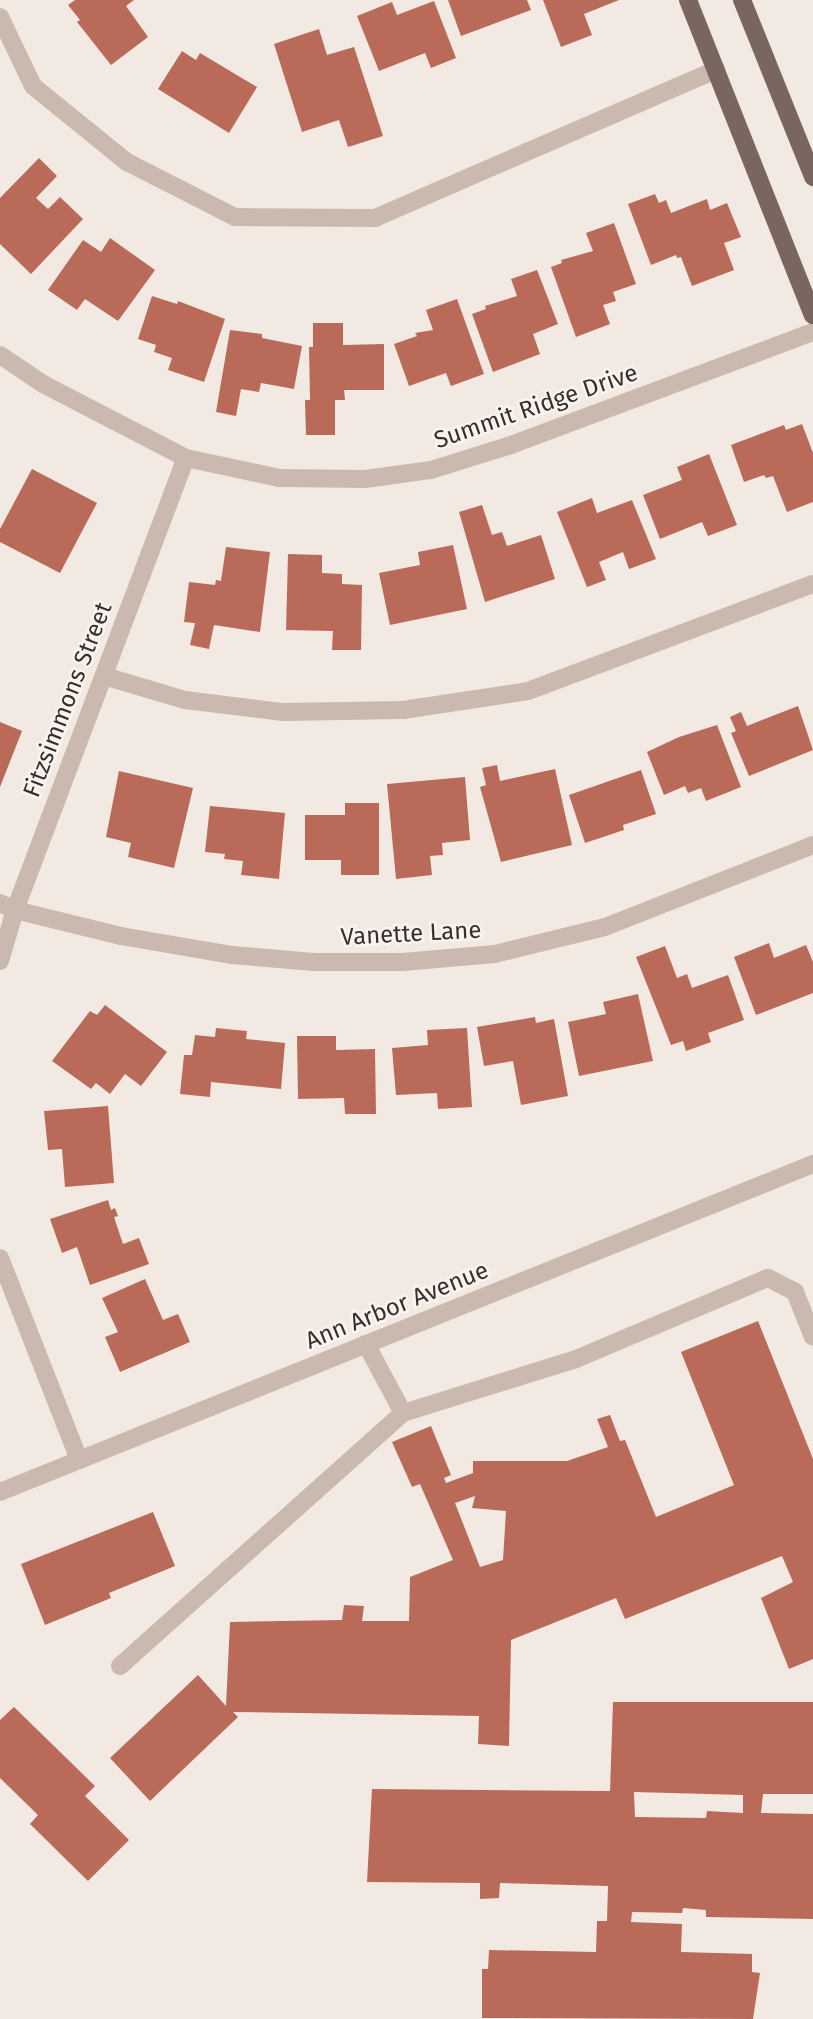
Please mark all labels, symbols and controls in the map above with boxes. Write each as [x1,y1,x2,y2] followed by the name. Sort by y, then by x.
[430,359,642,455] street label: Summit Ridge Drive
[18,598,118,802] street label: Fitzsimmons Street
[340,916,482,952] street label: Vanette Lane
[301,1256,493,1356] street label: Ann Arbor Avenue

